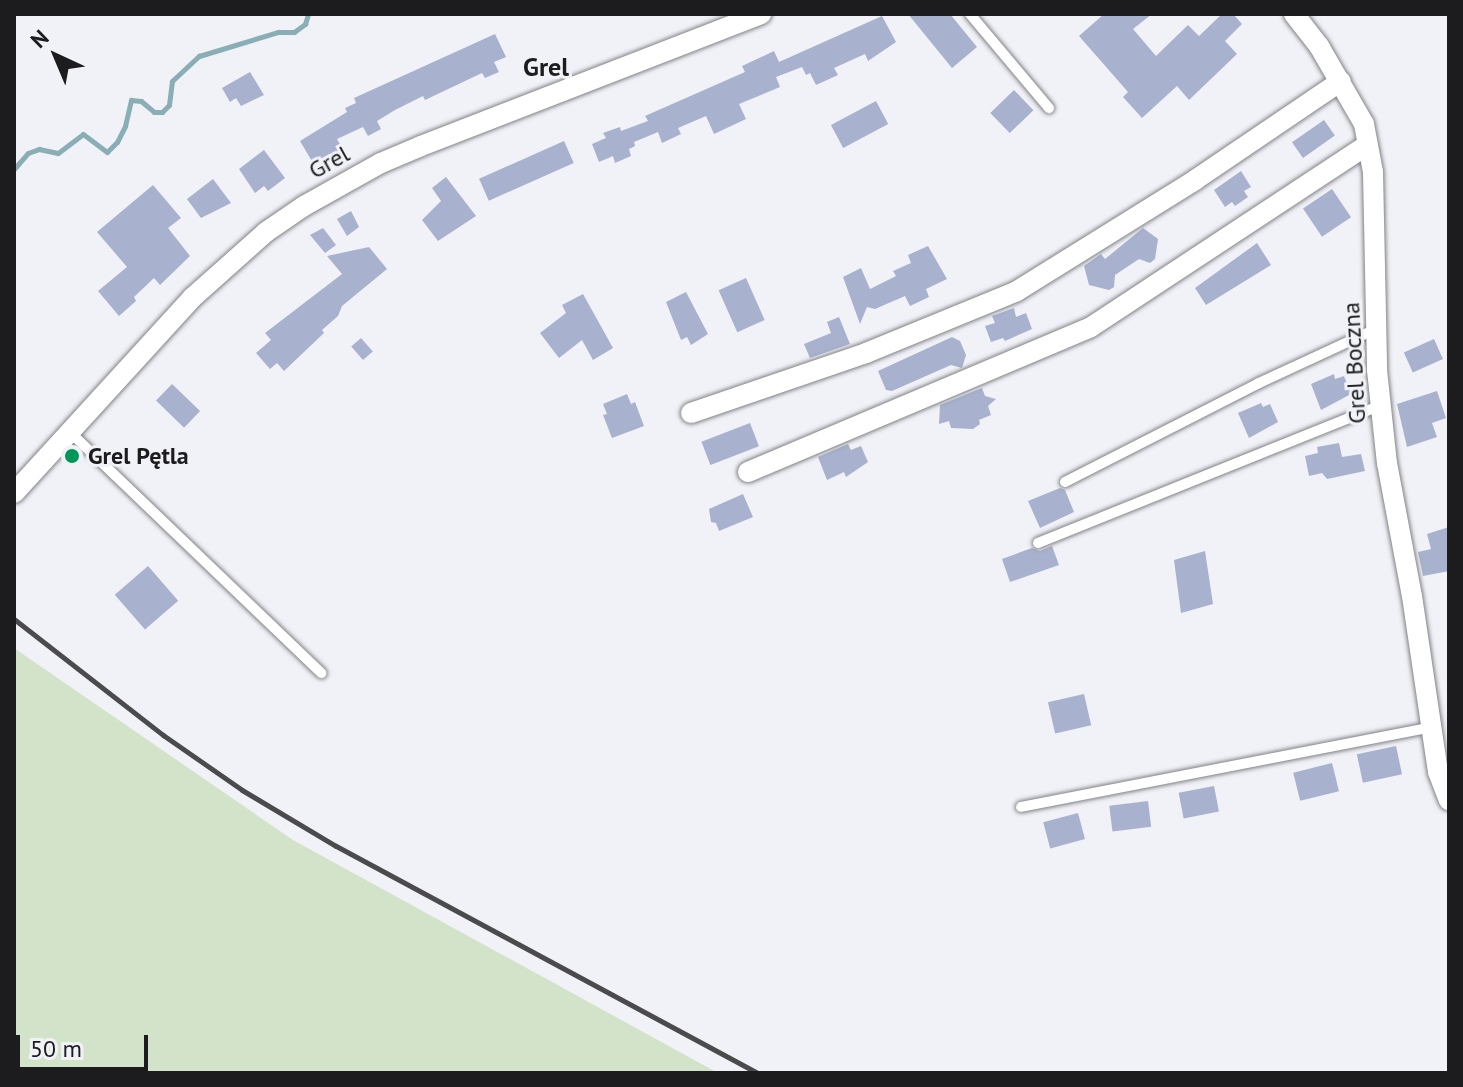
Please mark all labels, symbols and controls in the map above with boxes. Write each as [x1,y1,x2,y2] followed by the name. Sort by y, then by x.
[16,16,96,96] north arrow
[24,24,54,54] text: N
[523,51,569,83] district label: Grel
[304,139,354,185] street label: Grel
[1336,302,1372,424] street label: Grel Boczna
[88,442,189,470] place label: Grel Pętla
[63,447,81,465] marker: Grel Pętla
[20,1019,152,1069] scale bar
[30,1033,82,1064] text: 50 m

